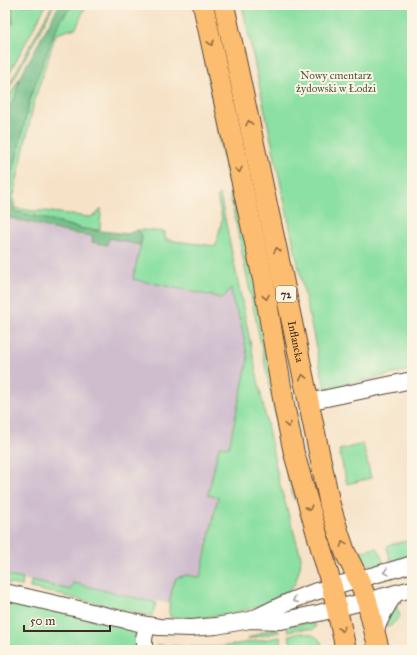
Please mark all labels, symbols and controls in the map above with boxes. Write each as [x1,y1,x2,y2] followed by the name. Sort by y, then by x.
[206,40,214,46] one-way arrow
[296,69,376,95] park label: Nowy cmentarz żydowski w Łodzi
[246,119,254,126] one-way arrow
[234,167,242,173] one-way arrow
[273,246,281,253] one-way arrow
[276,286,296,302] road number: 72
[261,294,270,300] one-way arrow
[285,320,306,364] street label: Inflancka
[299,374,308,380] one-way arrow
[284,422,292,428] one-way arrow
[305,505,313,512] one-way arrow
[339,541,347,548] one-way arrow
[382,568,389,576] one-way arrow
[292,595,299,603] one-way arrow
[24,607,110,633] scale bar
[30,614,55,628] text: 50 m
[337,626,345,632] one-way arrow

